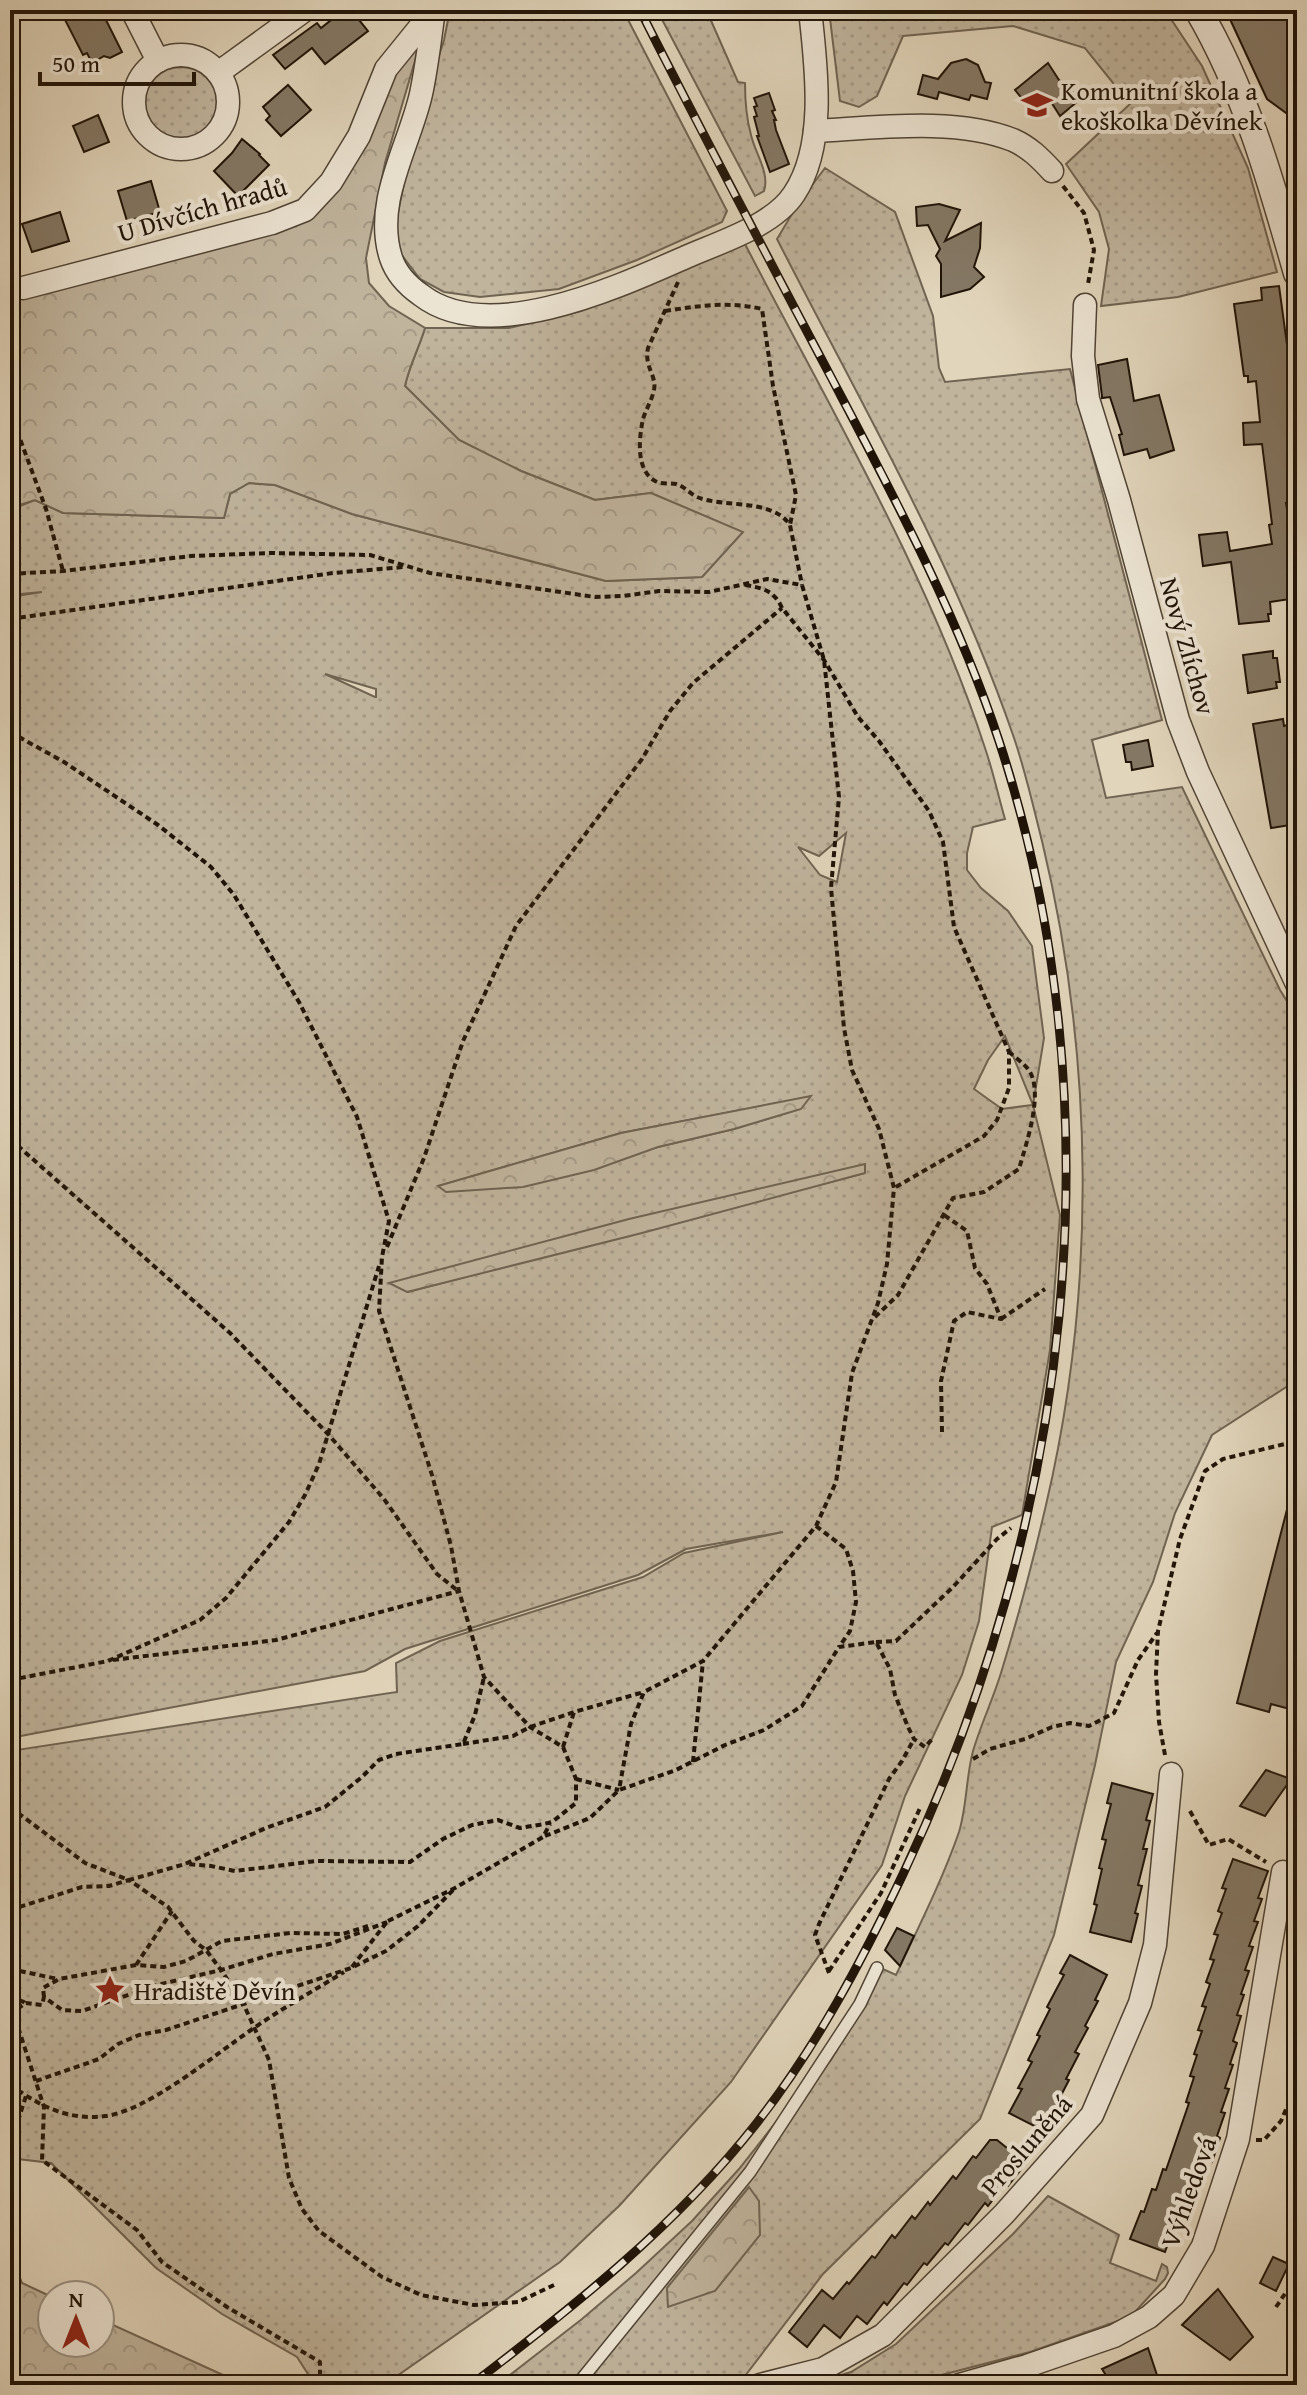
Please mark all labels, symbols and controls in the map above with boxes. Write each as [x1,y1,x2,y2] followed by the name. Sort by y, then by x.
[40,36,194,86] scale bar
[52,46,100,81] text: 50 m
[1061,71,1263,140] place label: Komunitní škola a ekoškolka Děvínek
[1020,88,1054,122] school or university icon: Komunitní škola a ekoškolka Děvínek
[113,166,291,252] street label: U Dívčích hradů
[1150,573,1226,719] street label: Nový Zlíchov
[134,1971,296,2010] place label: Hradiště Děvín
[93,1973,127,2007] place icon: Hradiště Děvín
[971,2085,1082,2204] street label: Prosluněná
[1150,2130,1226,2253] street label: Výhledová
[36,2279,116,2359] north arrow
[69,2283,84,2315] text: N

